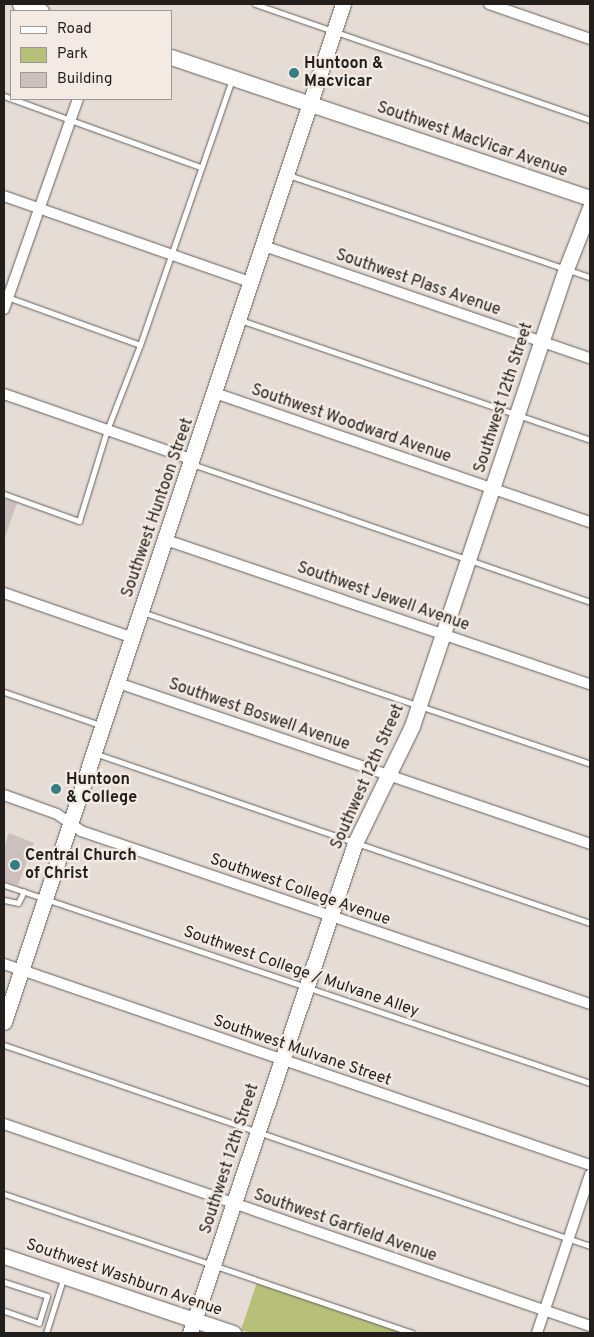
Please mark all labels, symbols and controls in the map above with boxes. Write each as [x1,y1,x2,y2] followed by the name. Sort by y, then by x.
[10,10,172,100] legend
[57,20,92,39] text: Road
[57,45,88,64] text: Park
[304,54,383,92] place label: Huntoon & Macvicar
[288,67,300,79] marker: Huntoon & Macvicar
[57,70,112,89] text: Building
[374,98,570,182] street label: Southwest MacVicar Avenue
[333,246,503,320] street label: Southwest Plass Avenue
[471,320,537,476] street label: Southwest 12th Street
[248,381,454,467] street label: Southwest Woodward Avenue
[118,416,198,600] street label: Southwest Huntoon Street
[294,558,472,636] street label: Southwest Jewell Avenue
[166,675,352,755] street label: Southwest Boswell Avenue
[327,701,409,853] street label: Southwest 12th Street
[66,770,137,808] place label: Huntoon & College
[50,783,62,795] marker: Huntoon & College
[25,846,137,884] place label: Central Church of Christ
[207,850,393,930] street label: Southwest College Avenue
[9,859,21,871] marker: Central Church of Christ
[180,922,422,1022] street label: Southwest College / Mulvane Alley
[211,1011,393,1091] street label: Southwest Mulvane Street
[197,1081,263,1237] street label: Southwest 12th Street
[251,1185,439,1267] street label: Southwest Garfield Avenue
[23,1235,225,1321] street label: Southwest Washburn Avenue

